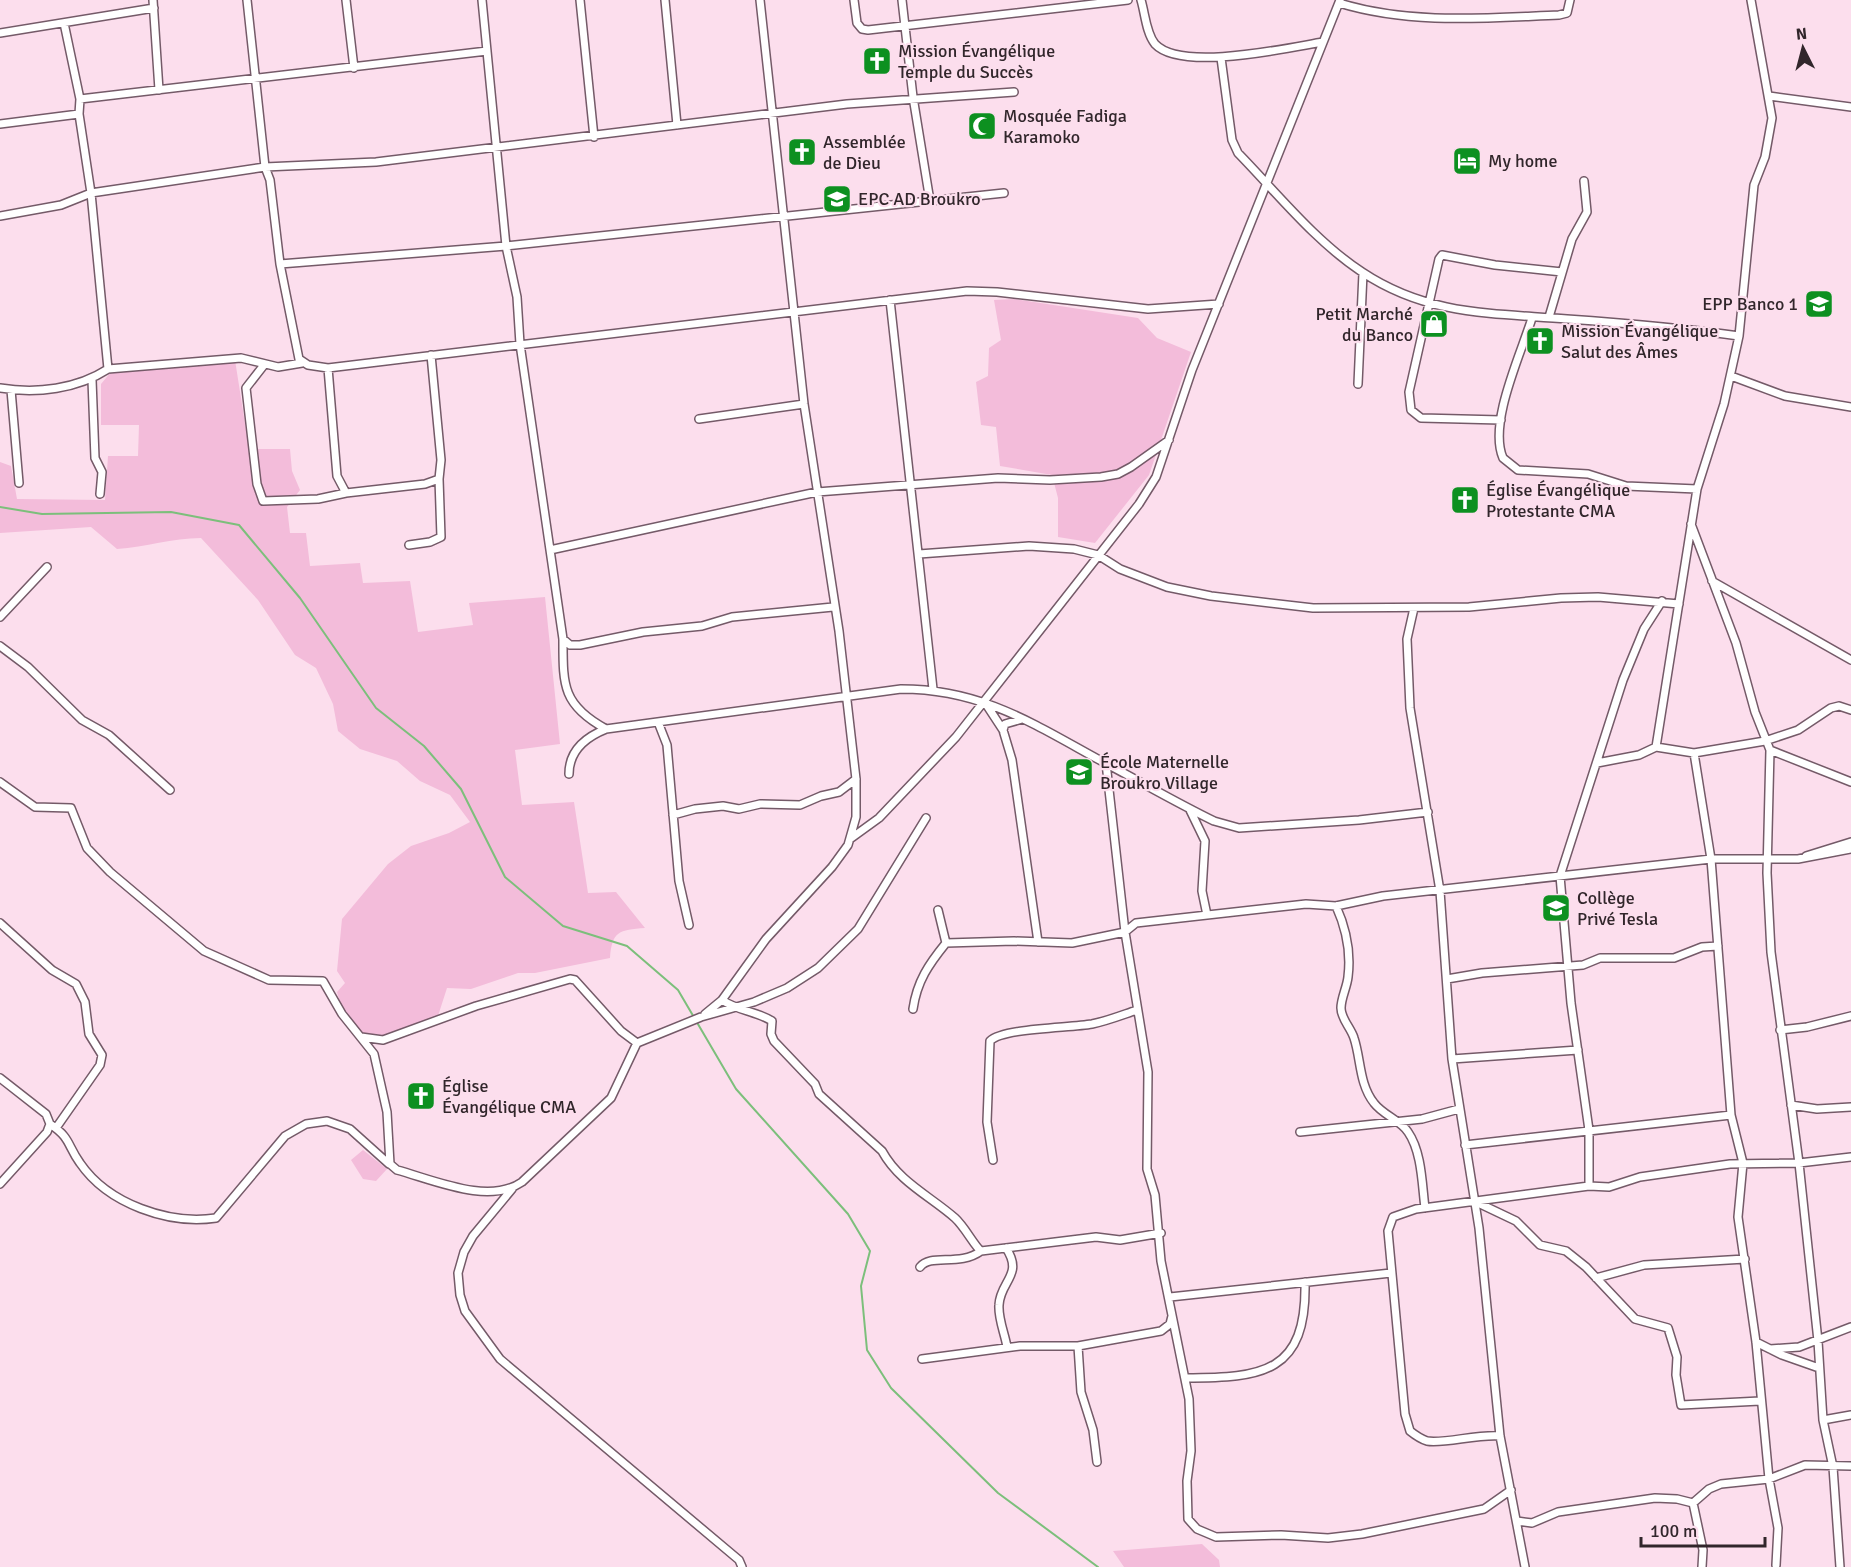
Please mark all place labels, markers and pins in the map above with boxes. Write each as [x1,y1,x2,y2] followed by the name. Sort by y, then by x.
[898,40,1055,83] place label: Mission Évangélique Temple du Succès
[861,45,893,77] church icon: Mission Évangélique Temple du Succès
[1003,105,1127,148] place label: Mosquée Fadiga Karamoko
[966,110,998,142] mosque icon: Mosquée Fadiga Karamoko
[823,131,906,174] place label: Assemblée de Dieu
[786,136,818,168] church icon: Assemblée de Dieu
[1451,145,1483,177] hotel icon: My home
[1488,150,1557,172] place label: My home
[821,183,853,215] school or university icon: EPC AD Broukro
[858,188,981,210] place label: EPC AD Broukro
[1803,288,1835,320] school or university icon: EPP Banco 1
[1702,293,1798,315] place label: EPP Banco 1
[1316,303,1413,346] place label: Petit Marché du Banco
[1418,308,1450,340] shop icon: Petit Marché du Banco
[1561,320,1718,363] place label: Mission Évangélique Salut des Âmes
[1524,325,1556,357] church icon: Mission Évangélique Salut des Âmes
[1486,479,1630,522] place label: Église Évangélique Protestante CMA
[1449,484,1481,516] church icon: Église Évangélique Protestante CMA
[1100,751,1229,794] place label: École Maternelle Broukro Village
[1063,756,1095,788] school or university icon: École Maternelle Broukro Village
[1577,887,1658,930] place label: Collège Privé Tesla
[1540,892,1572,924] school or university icon: Collège Privé Tesla
[442,1075,576,1118] place label: Église Évangélique CMA
[405,1080,437,1112] church icon: Église Évangélique CMA

